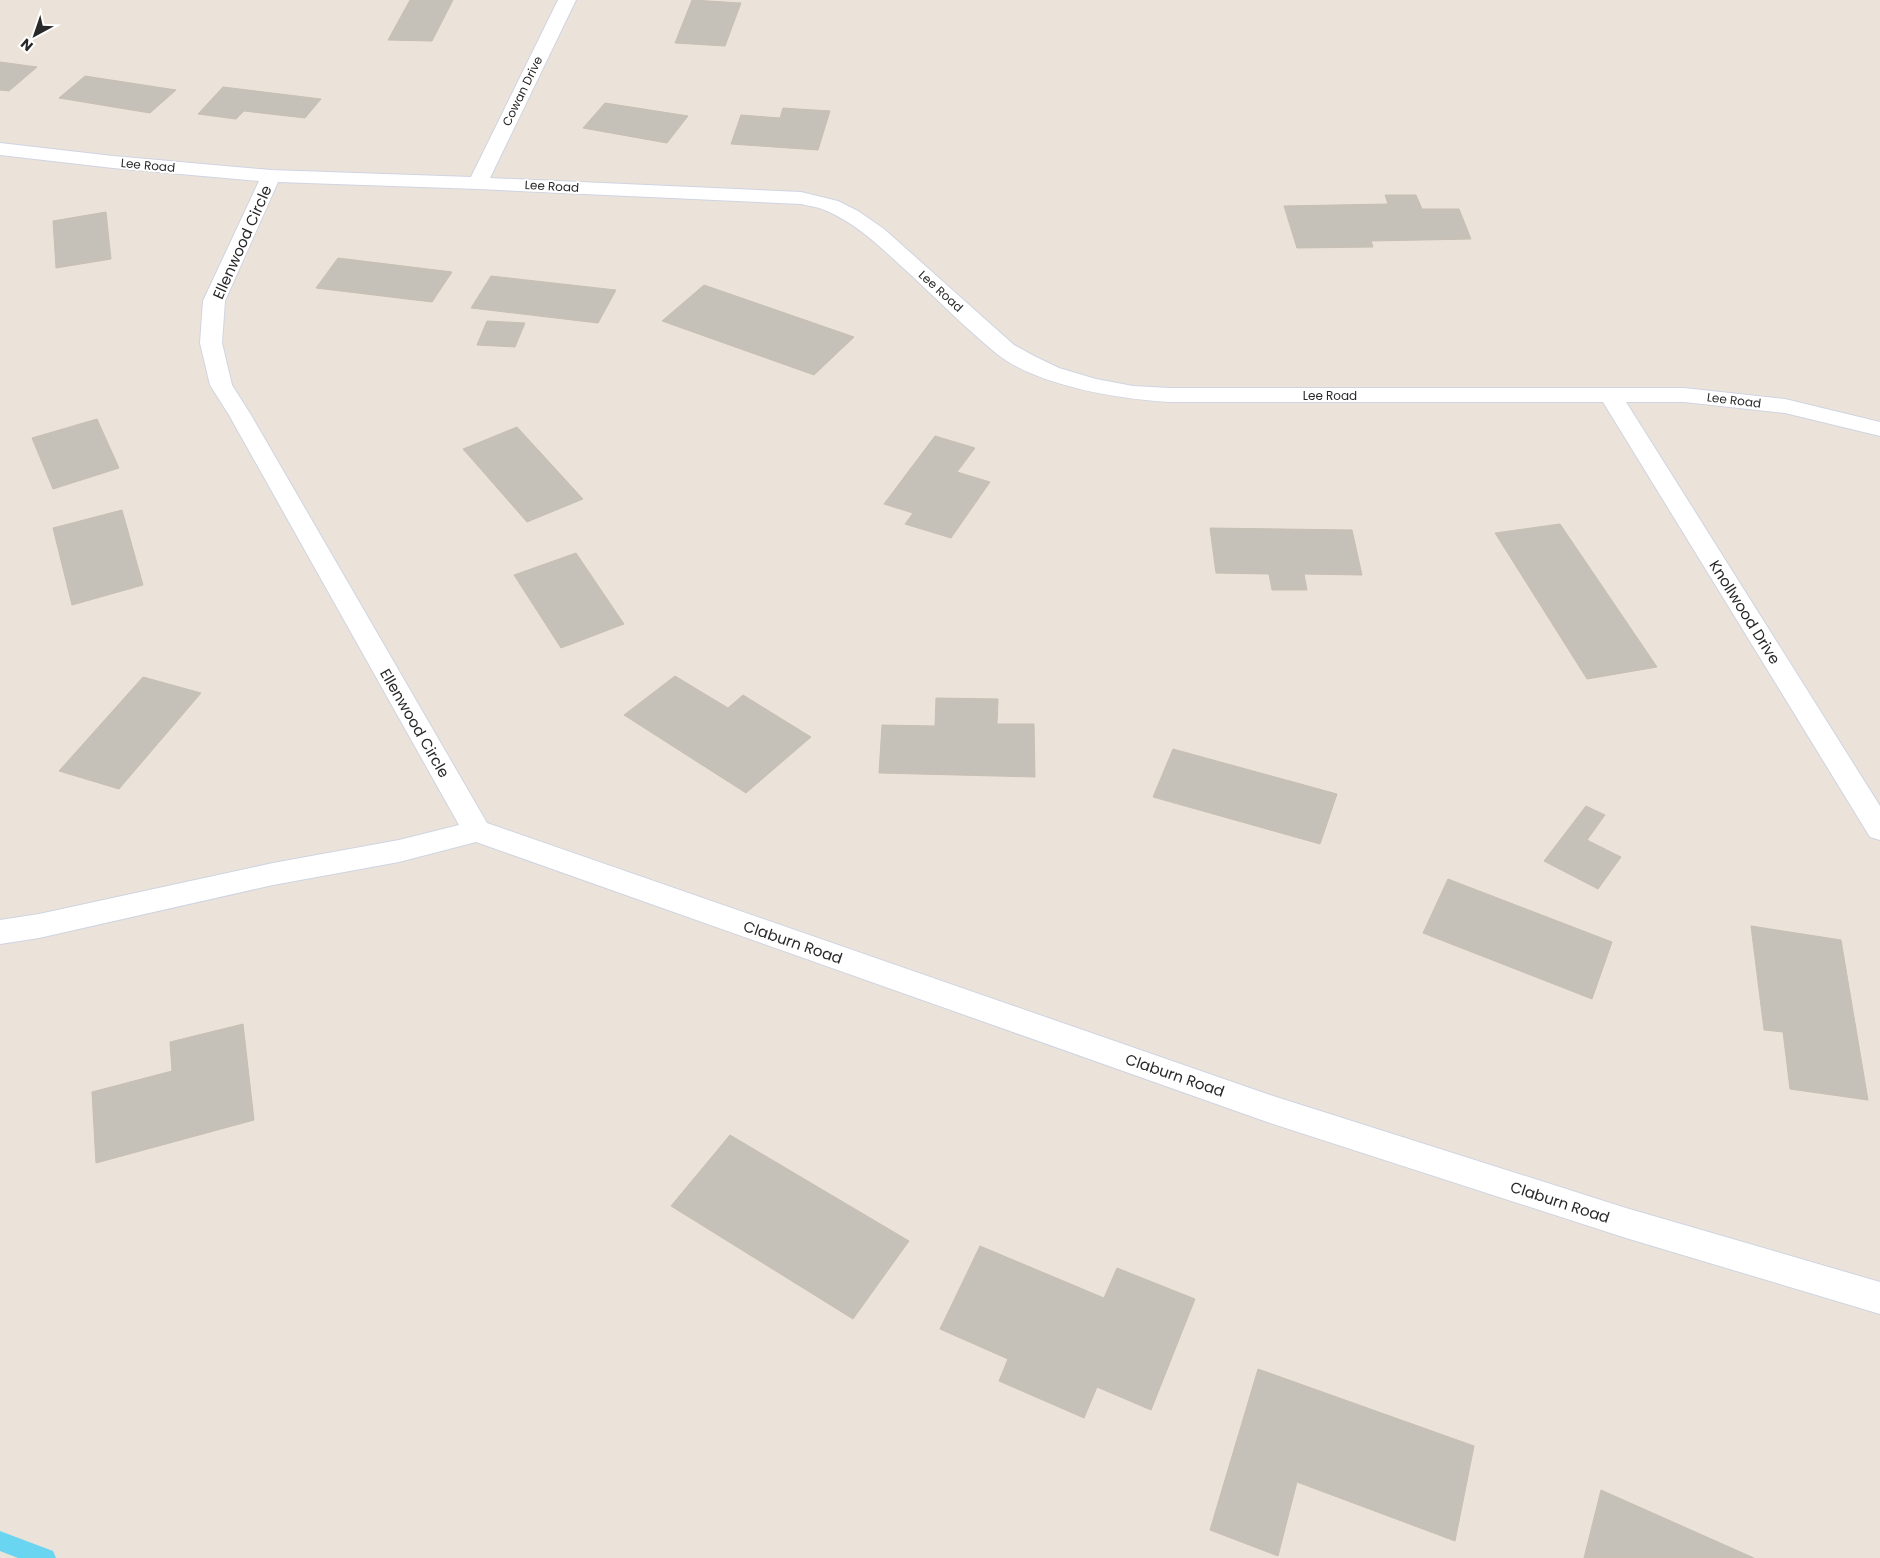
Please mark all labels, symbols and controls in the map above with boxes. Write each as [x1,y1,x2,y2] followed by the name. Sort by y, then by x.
[10,10,60,60] north arrow
[16,34,37,56] text: N
[498,53,546,129] street label: Cowan Drive
[120,154,176,176] street label: Lee Road
[524,176,580,196] street label: Lee Road
[207,182,277,302] street label: Ellenwood Circle
[915,266,967,316] street label: Lee Road
[1303,387,1357,404] street label: Lee Road
[1706,388,1762,412] street label: Lee Road
[1705,556,1785,668] street label: Knollwood Drive
[375,665,455,781] street label: Ellenwood Circle
[741,915,845,969] street label: Claburn Road
[1123,1048,1227,1102] street label: Claburn Road
[1508,1176,1612,1228] street label: Claburn Road

